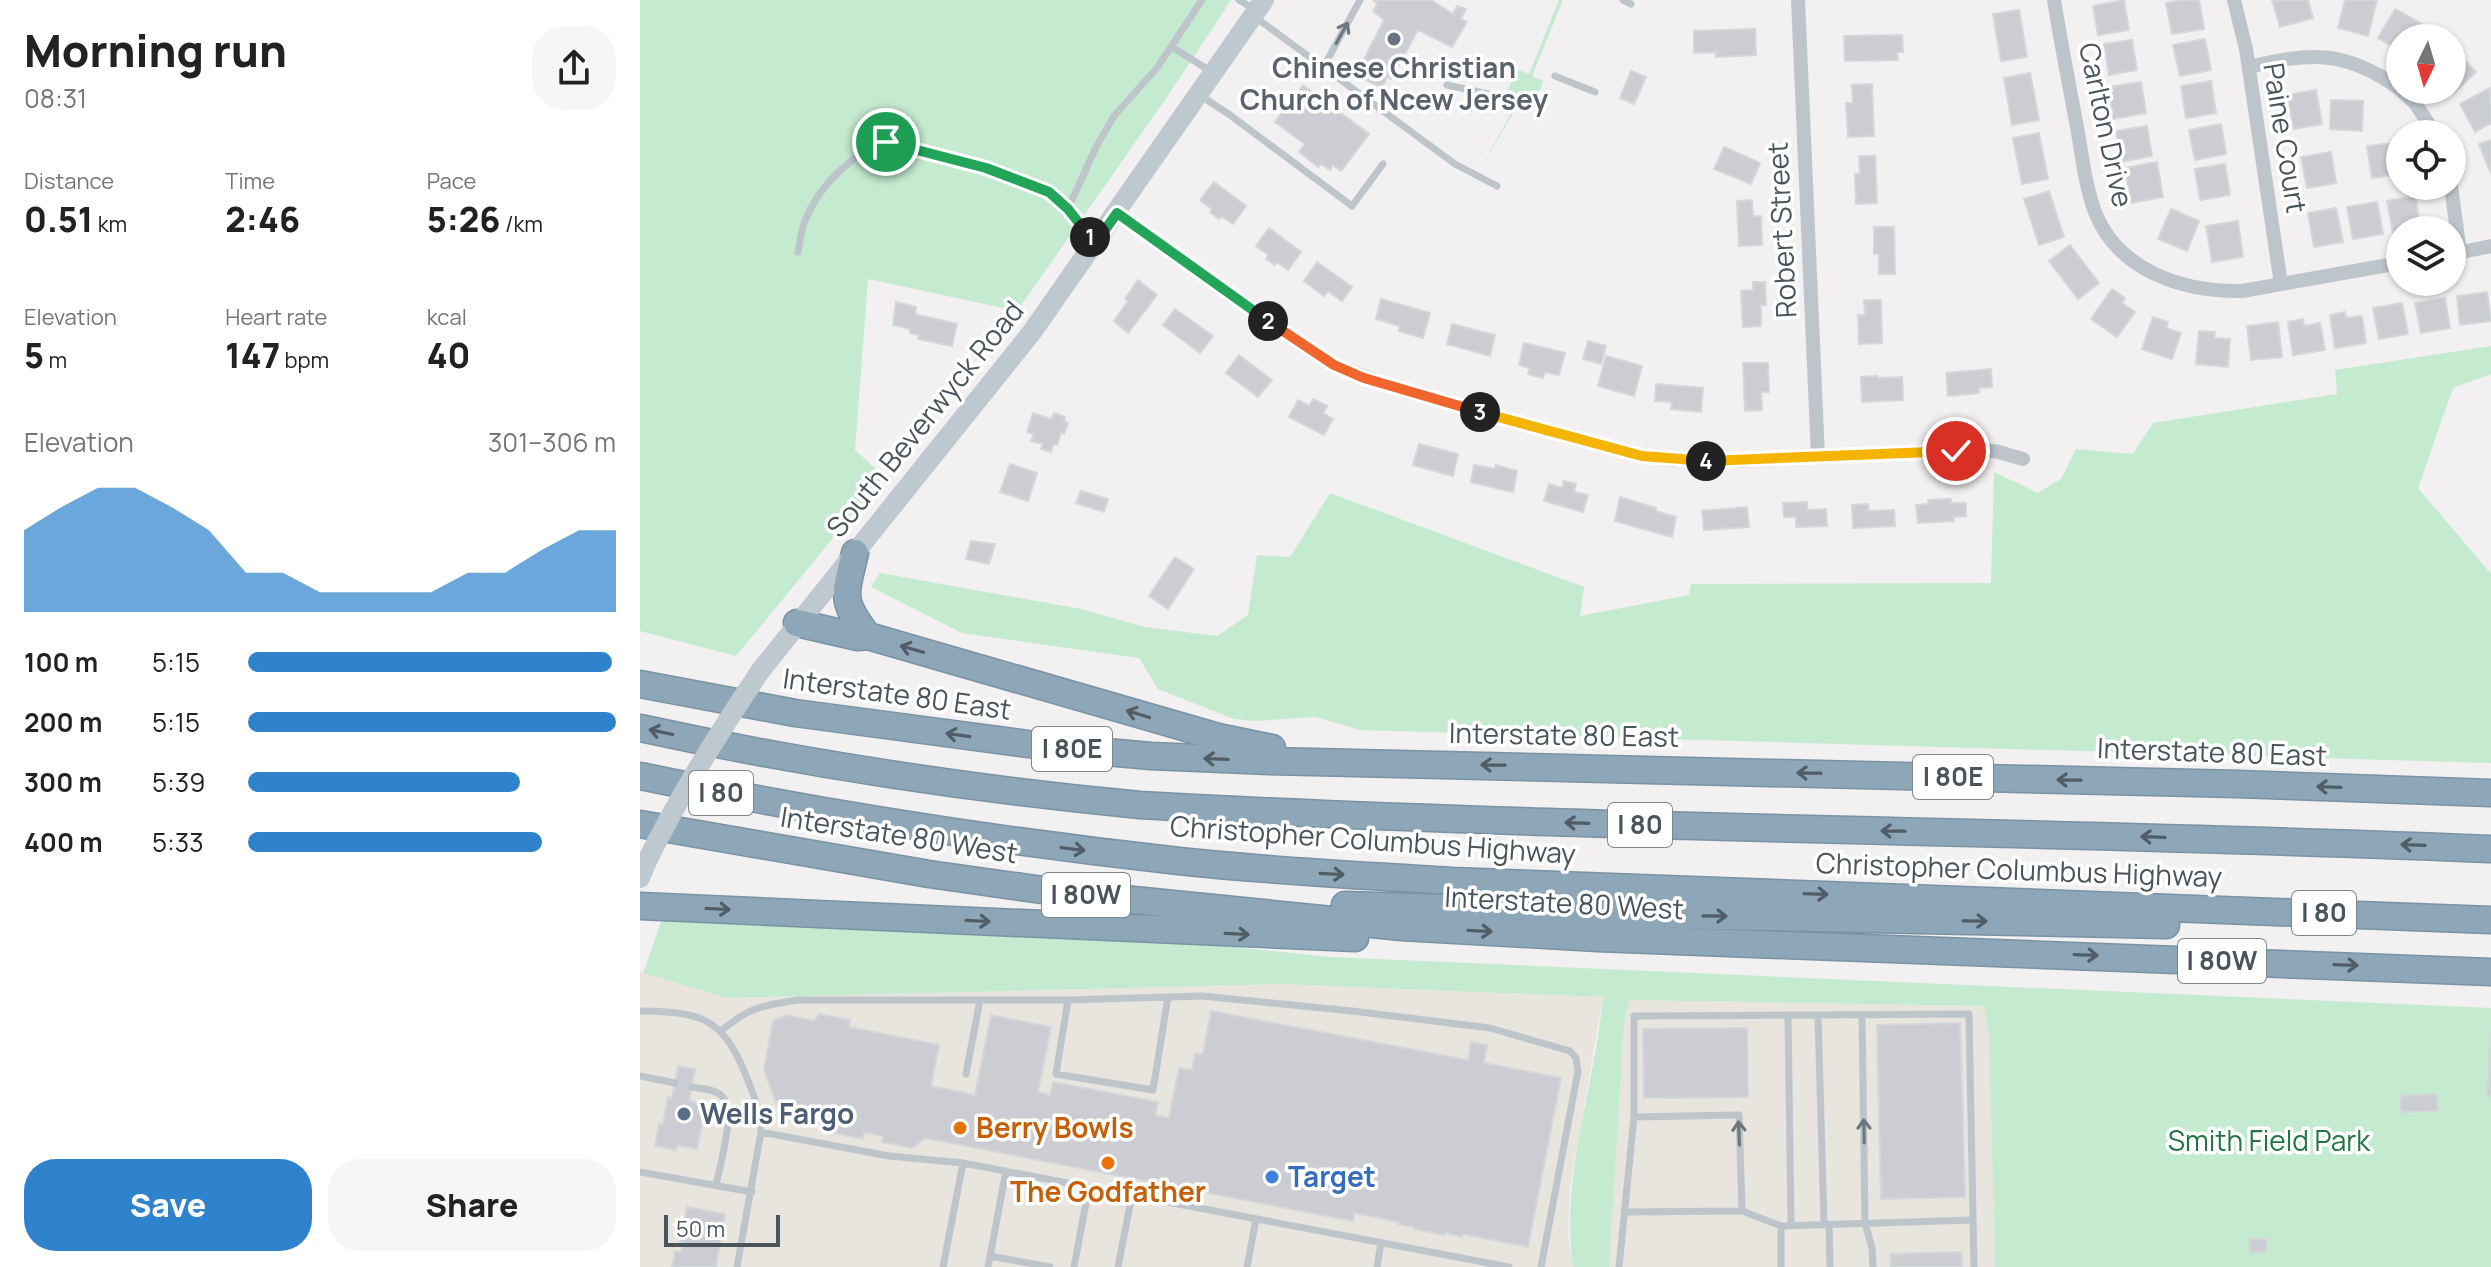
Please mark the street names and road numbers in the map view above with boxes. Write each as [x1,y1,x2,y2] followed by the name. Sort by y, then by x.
[2071,39,2143,210] street label: Carlton Drive
[2255,60,2317,216] street label: Paine Court
[1757,141,1805,319] street label: Robert Street
[817,292,1031,545] street label: South Beverwyck Road
[781,658,1014,728] street label: Interstate 80 East
[1449,713,1679,755] street label: Interstate 80 East
[1032,727,1112,771] road number: I 80E
[2096,728,2328,774] street label: Interstate 80 East
[1913,755,1993,799] road number: I 80E
[689,771,753,815] road number: I 80
[778,797,1020,872] street label: Interstate 80 West
[1608,803,1672,847] road number: I 80
[1169,806,1577,872] street label: Christopher Columbus Highway
[1815,843,2223,895] street label: Christopher Columbus Highway
[1042,873,1130,917] road number: I 80W
[1443,877,1685,927] street label: Interstate 80 West
[2292,891,2356,935] road number: I 80
[2178,939,2266,983] road number: I 80W

